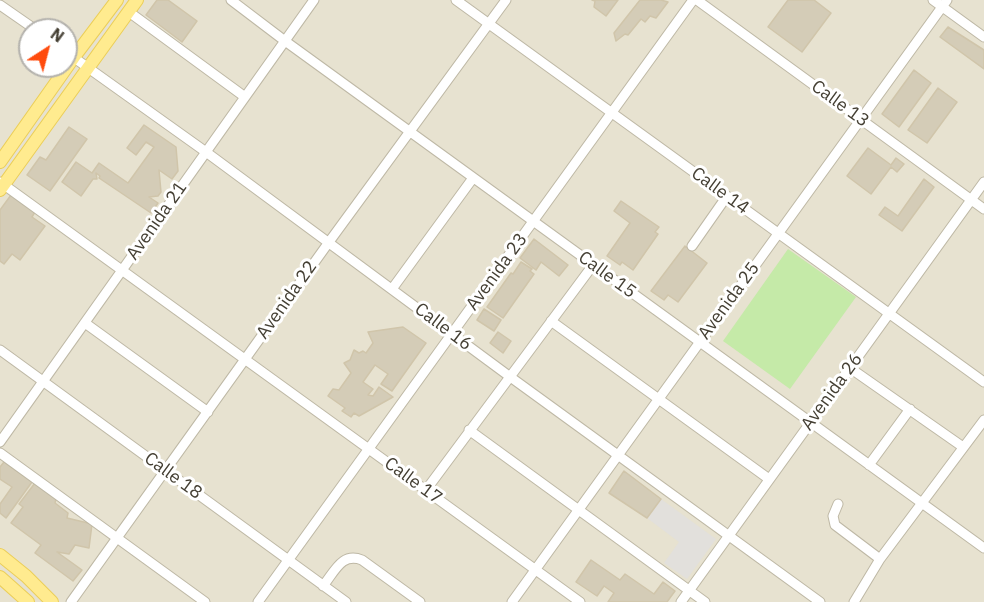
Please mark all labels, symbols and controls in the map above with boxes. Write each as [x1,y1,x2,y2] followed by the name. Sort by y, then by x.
[18,18,78,78] north arrow
[47,24,68,47] text: N
[807,76,873,132] street label: Calle 13
[687,163,753,219] street label: Calle 14
[122,178,192,264] street label: Avenida 21
[462,229,532,315] street label: Avenida 23
[574,247,640,303] street label: Calle 15
[252,257,322,343] street label: Avenida 22
[694,258,764,344] street label: Avenida 25
[410,298,476,356] street label: Calle 16
[797,349,867,435] street label: Avenida 26
[140,448,206,504] street label: Calle 18
[380,453,446,509] street label: Calle 17

